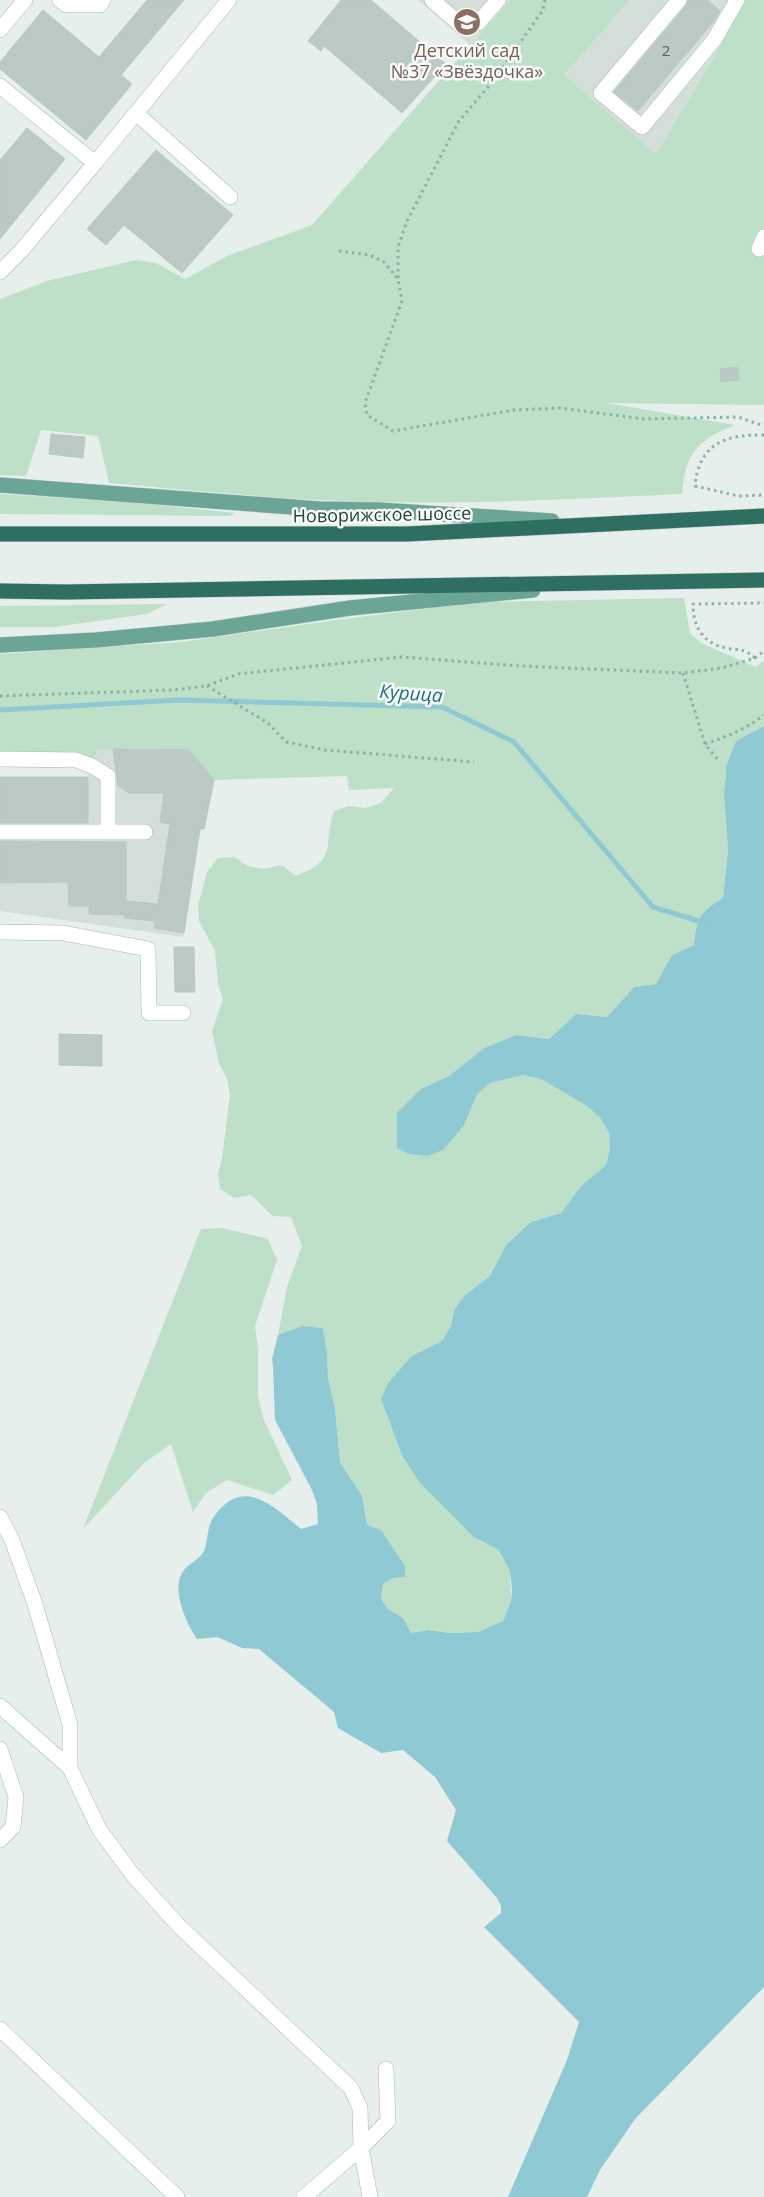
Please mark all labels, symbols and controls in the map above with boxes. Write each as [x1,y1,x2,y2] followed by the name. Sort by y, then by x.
[452,7,482,37] school or university icon: Детский сад №37 «Звёздочка»
[391,38,543,83] place label: Детский сад №37 «Звёздочка»
[662,40,670,60] house number: 2
[292,500,472,528] street label: Новорижское шоссе
[378,678,444,708] water label: Курица

